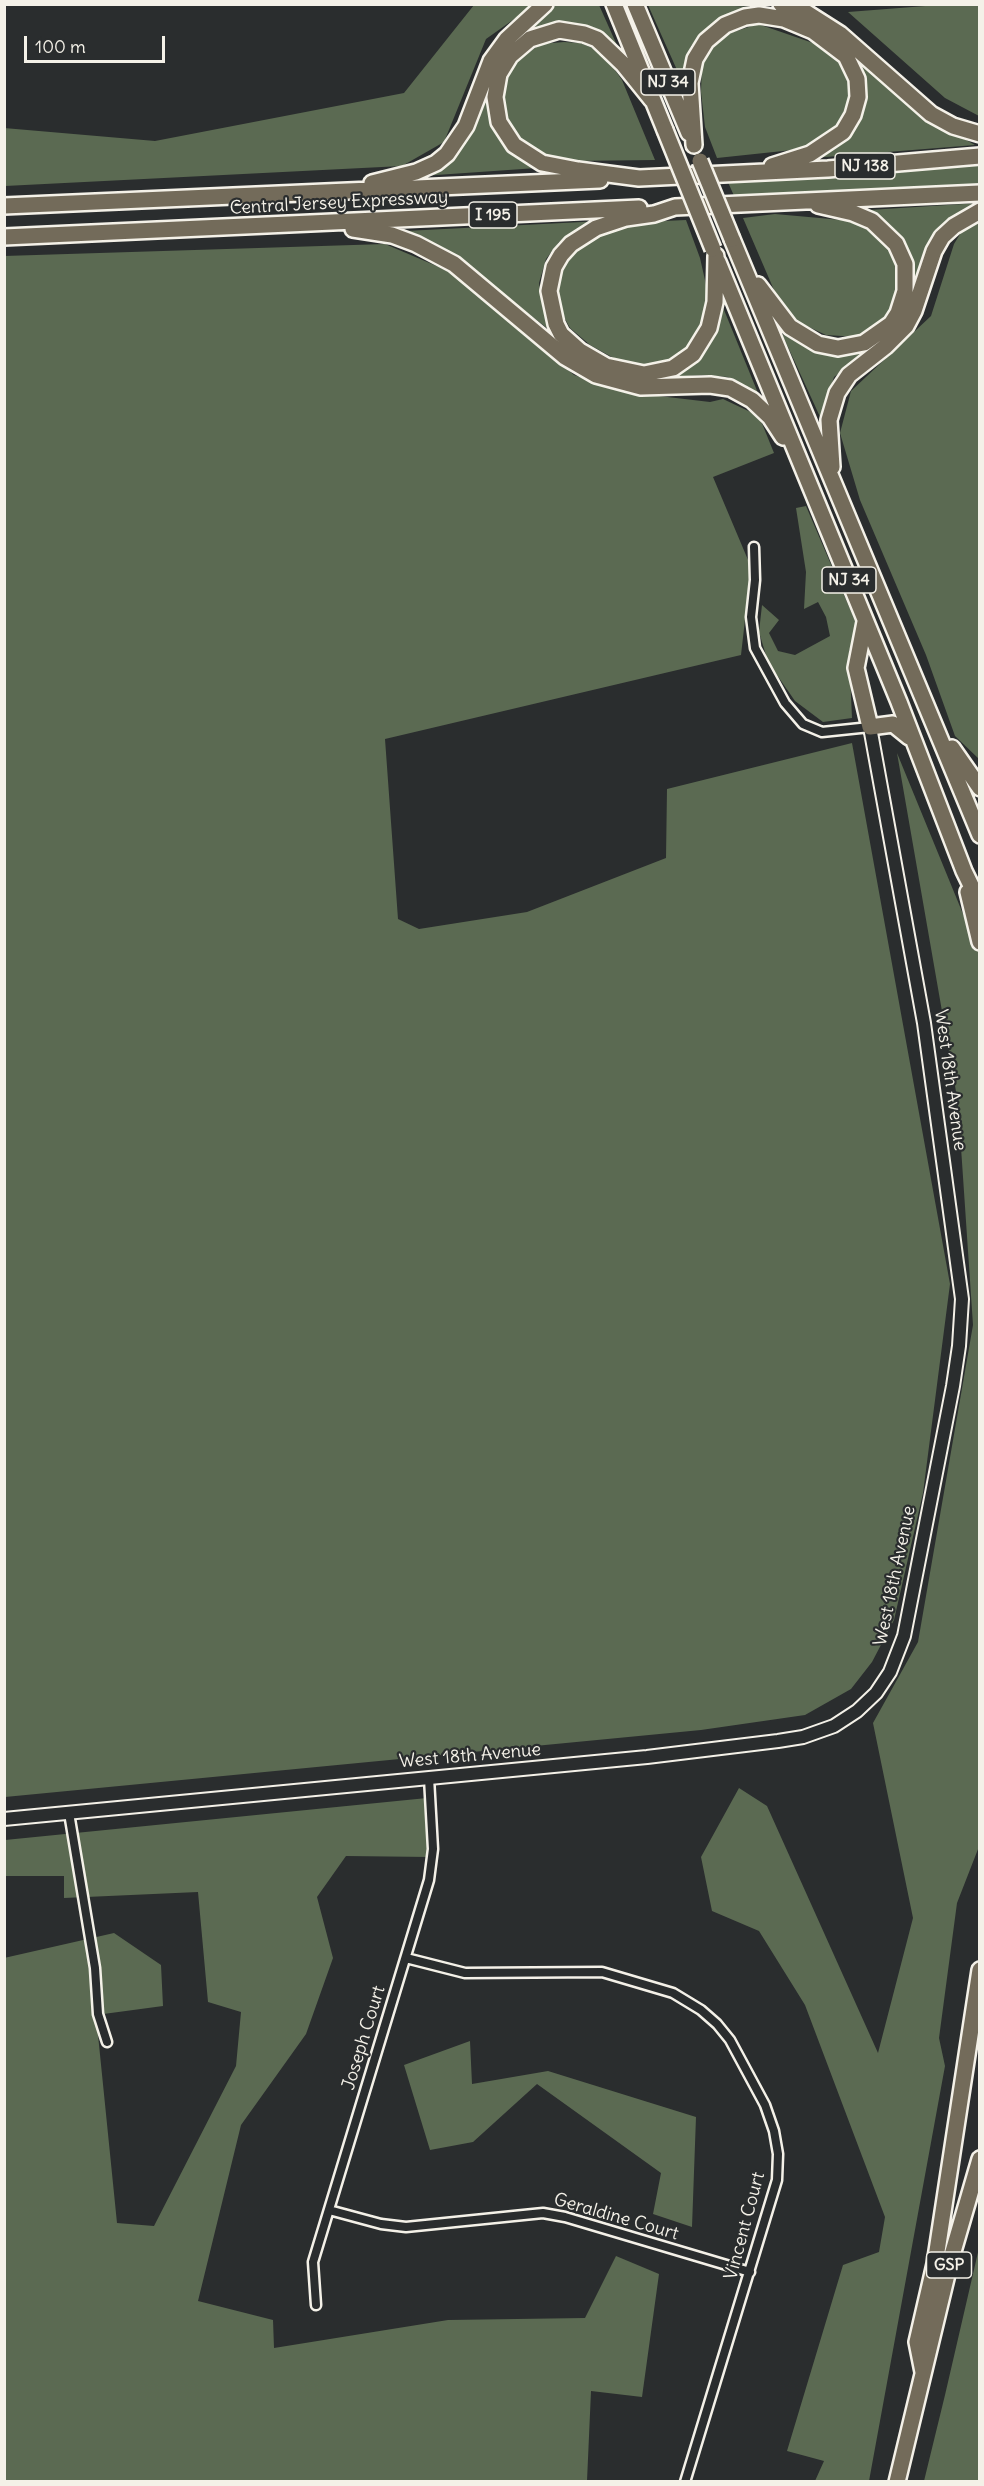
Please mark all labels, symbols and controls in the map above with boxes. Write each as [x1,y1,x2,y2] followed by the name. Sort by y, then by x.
[27,24,168,62] scale bar
[35,35,86,58] text: 100 m
[641,69,695,95] road number: NJ 34
[835,153,895,179] road number: NJ 138
[229,186,449,220] street label: Central Jersey Expressway
[469,202,517,228] road number: I 195
[822,567,876,593] road number: NJ 34
[929,1008,971,1152] street label: West 18th Avenue
[870,1504,920,1648] street label: West 18th Avenue
[398,1739,542,1773] street label: West 18th Avenue
[338,1983,390,2093] street label: Joseph Court
[720,2170,770,2282] street label: Vincent Court
[551,2189,681,2245] street label: Geraldine Court
[926,2252,972,2278] road number: GSP

